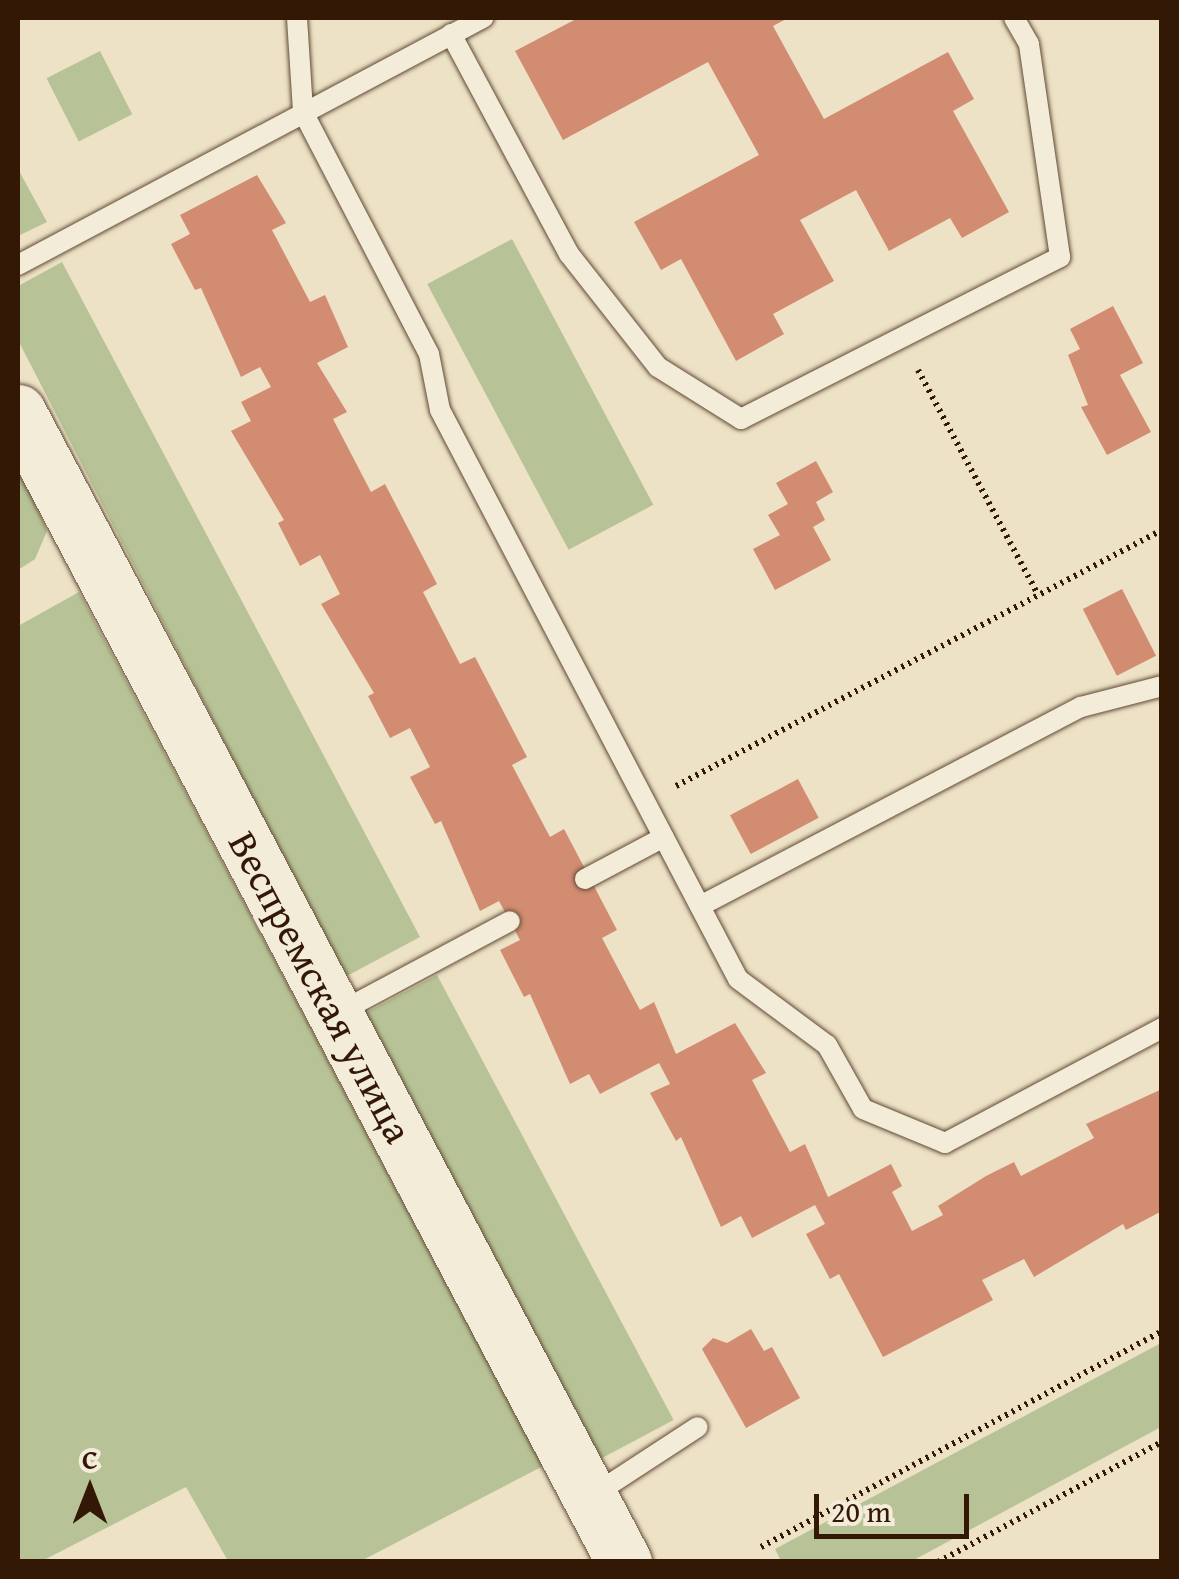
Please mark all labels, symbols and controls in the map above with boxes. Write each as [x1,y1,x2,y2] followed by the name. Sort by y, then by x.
[219,823,423,1151] street label: Веспремская улица
[82,1438,98,1479] text: С
[40,1439,140,1539] north arrow
[819,1474,974,1536] scale bar
[831,1489,891,1533] text: 20 m

